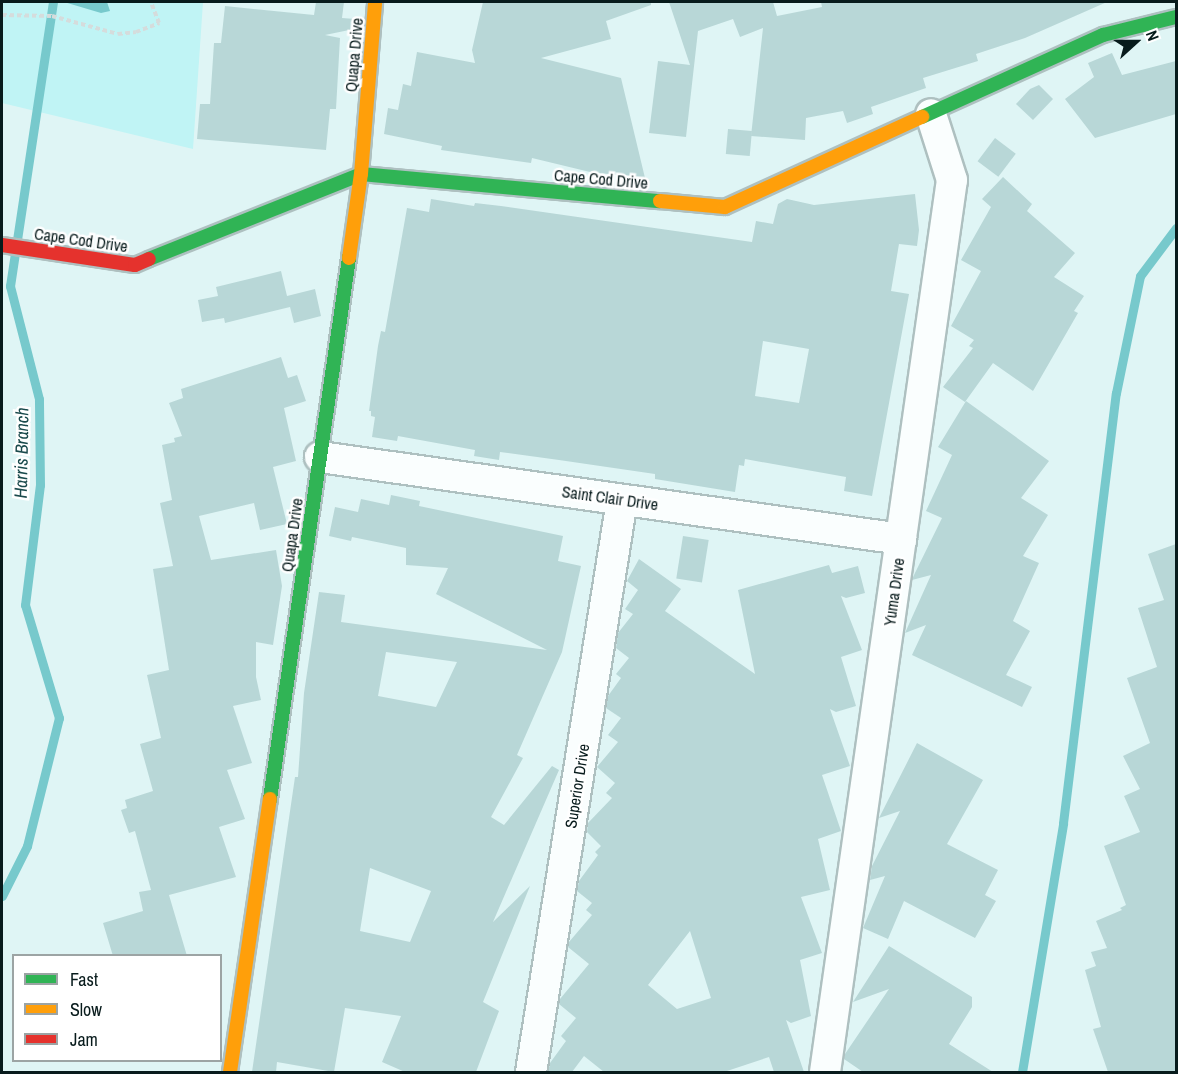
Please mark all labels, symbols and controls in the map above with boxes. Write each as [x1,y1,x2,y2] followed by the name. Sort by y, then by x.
[1106,12,1166,72] north arrow
[341,17,367,93] street label: Quapa Drive
[1141,27,1165,44] text: N
[553,165,649,193] street label: Cape Cod Drive
[33,224,129,256] street label: Cape Cod Drive
[10,407,34,499] water label: Harris Branch
[561,482,659,514] street label: Saint Clair Drive
[277,497,307,573] street label: Quapa Drive
[880,557,908,627] street label: Yuma Drive
[561,742,593,830] street label: Superior Drive
[12,954,222,1062] legend
[70,967,98,992] text: Fast
[70,997,102,1022] text: Slow
[70,1027,98,1052] text: Jam

